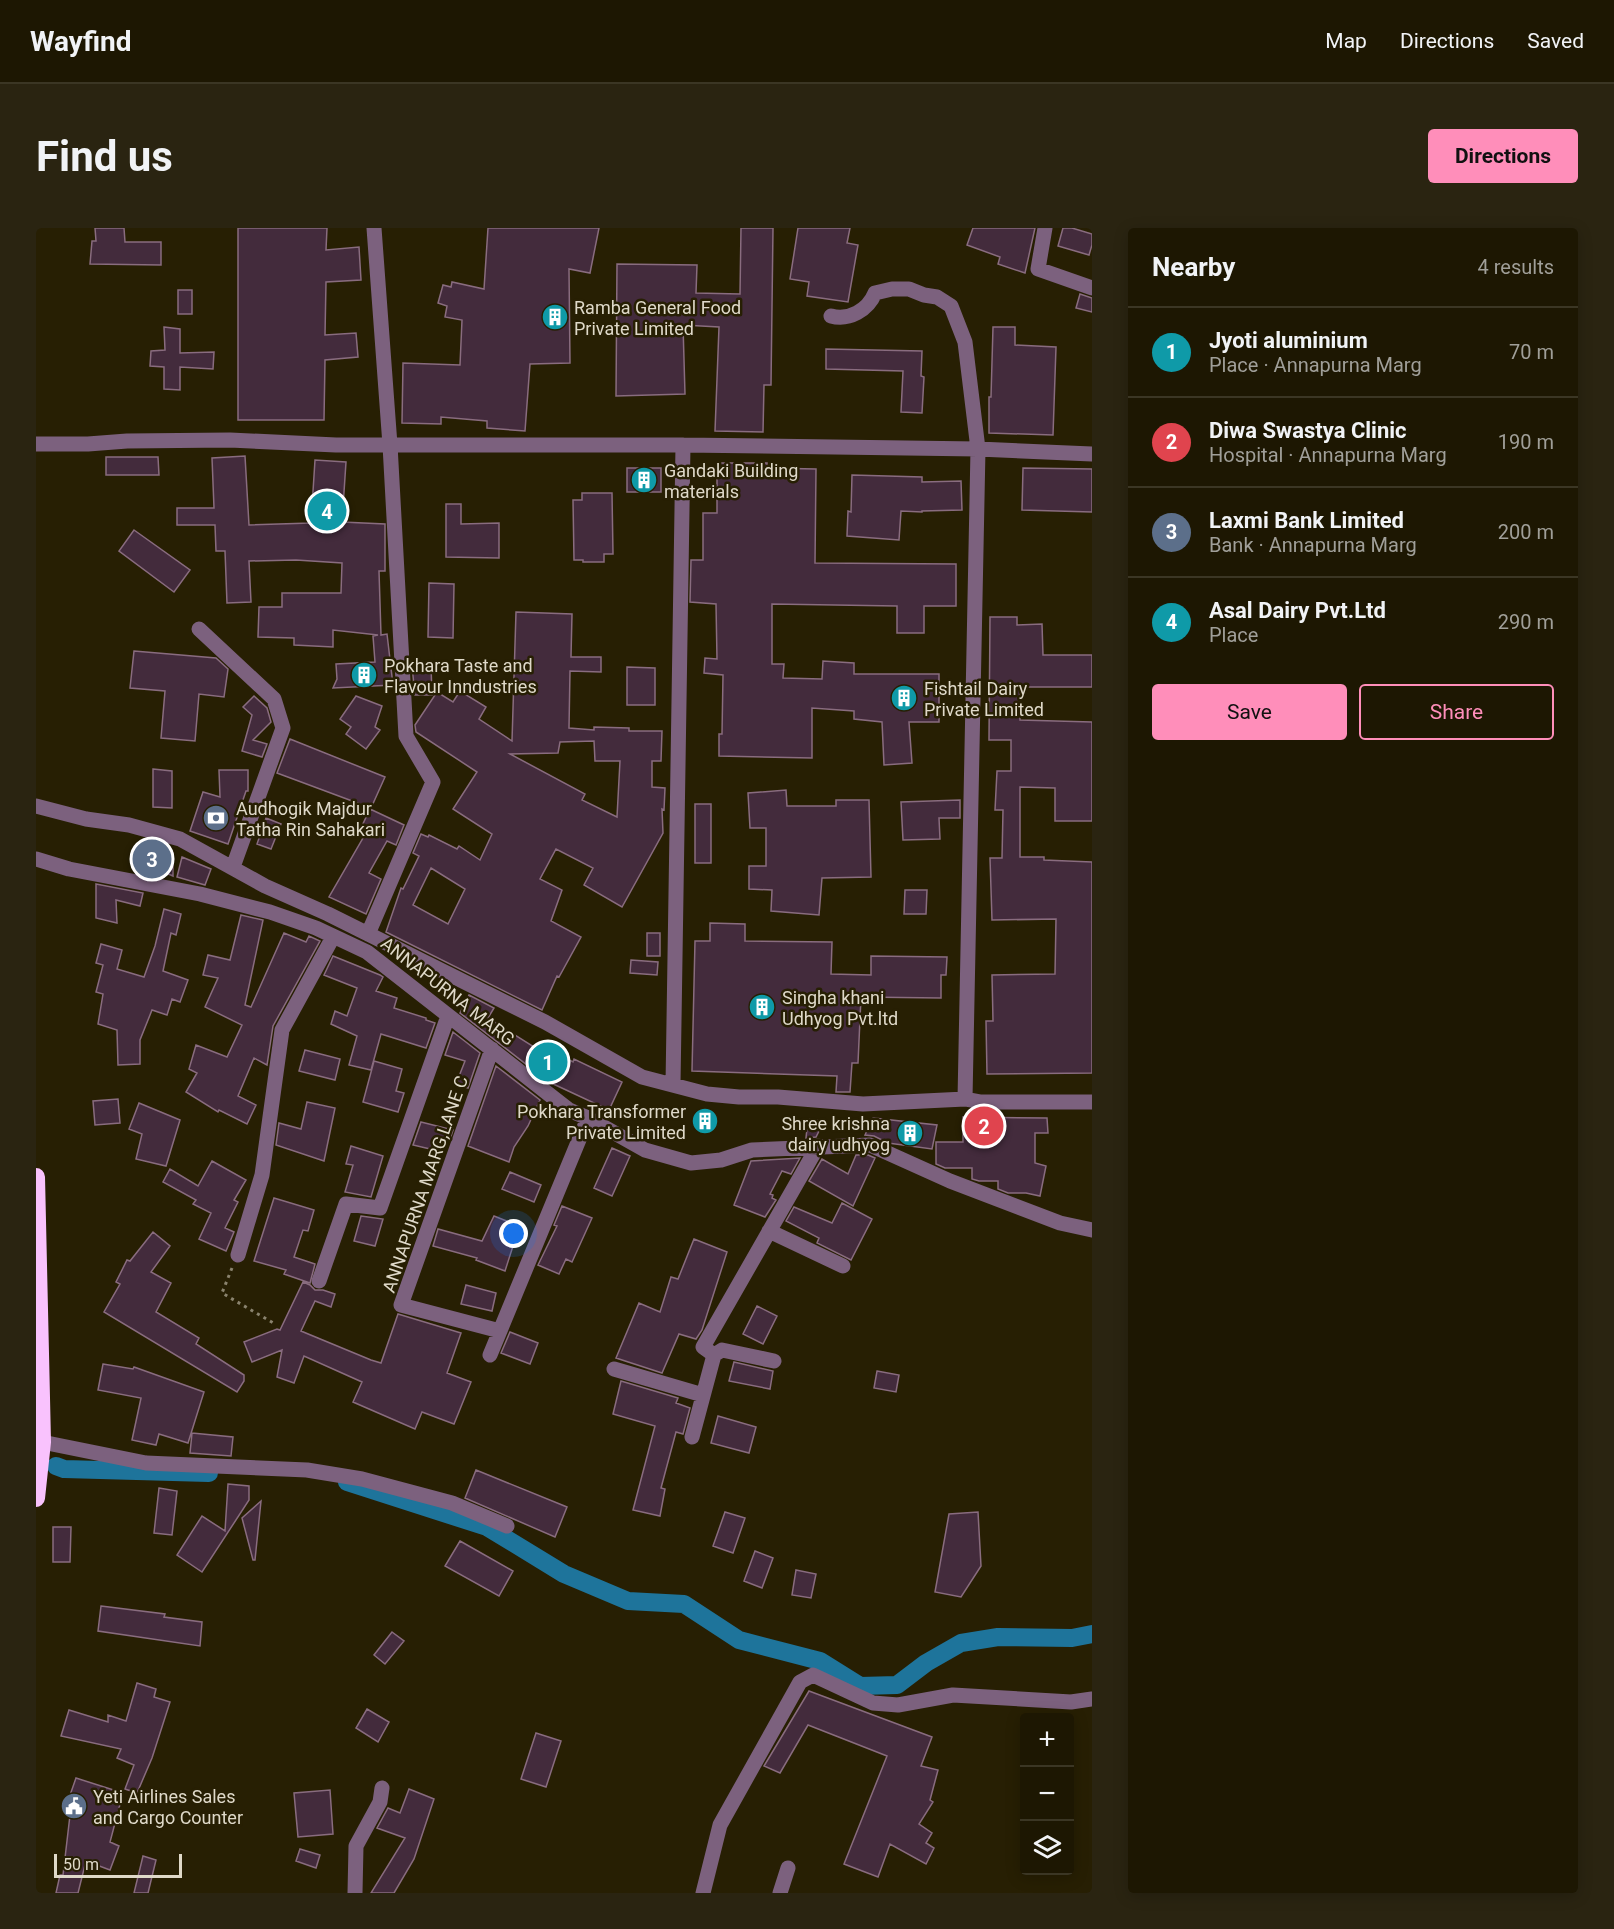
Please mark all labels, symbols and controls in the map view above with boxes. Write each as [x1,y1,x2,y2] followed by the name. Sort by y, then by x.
[30,25,131,58] text: Wayfind
[1325,29,1367,53] text: Map
[1400,29,1494,53] text: Directions
[1527,29,1584,53] text: Saved
[1428,129,1578,183] button: Directions
[36,132,173,181] text: Find us
[1152,252,1235,282] text: Nearby
[1478,255,1554,279] text: 4 results
[574,297,741,339] place label: Ramba General Food Private Limited
[540,302,570,332] building icon: Ramba General Food Private Limited
[1209,328,1368,353] text: Jyoti aluminium
[1166,340,1177,364] text: 1
[1509,340,1554,364] text: 70 m
[1209,353,1422,377] text: Place · Annapurna Marg
[1209,418,1407,443] text: Diwa Swastya Clinic
[1166,430,1177,454] text: 2
[1498,430,1554,454] text: 190 m
[1209,443,1447,467] text: Hospital · Annapurna Marg
[664,460,798,502] place label: Gandaki Building materials
[629,465,659,495] building icon: Gandaki Building materials
[308,488,346,534] pin: 4
[1209,508,1404,533] text: Laxmi Bank Limited
[1166,520,1177,544] text: 3
[1498,520,1554,544] text: 200 m
[1209,533,1417,557] text: Bank · Annapurna Marg
[1209,598,1386,623] text: Asal Dairy Pvt.Ltd
[1166,610,1177,634] text: 4
[1498,610,1554,634] text: 290 m
[1209,623,1258,647] text: Place
[384,655,537,697] place label: Pokhara Taste and Flavour Inndustries
[349,660,379,690] building icon: Pokhara Taste and Flavour Inndustries
[924,678,1044,720] place label: Fishtail Dairy Private Limited
[889,683,919,713] building icon: Fishtail Dairy Private Limited
[1152,684,1347,740] button: Save
[1359,684,1554,740] button: Share
[236,798,385,840] place label: Audhogik Majdur Tatha Rin Sahakari
[201,803,231,833] bank icon: Audhogik Majdur Tatha Rin Sahakari
[132,836,172,882] pin: 3
[377,932,519,1050] street label: ANNAPURNA MARG
[782,987,898,1029] place label: Singha khani Udhyog Pvt.ltd
[747,992,777,1022] building icon: Singha khani Udhyog Pvt.ltd
[528,1040,568,1084] pin: 1
[378,1073,472,1295] street label: ANNAPURNA MARG,LANE C
[517,1101,686,1143] place label: Pokhara Transformer Private Limited
[964,1104,1004,1148] pin: 2
[690,1106,720,1136] building icon: Pokhara Transformer Private Limited
[781,1113,890,1155] place label: Shree krishna dairy udhyog
[895,1118,925,1148] building icon: Shree krishna dairy udhyog
[499,1219,528,1248] your location
[1020,1713,1074,1875] map controls
[1020,1713,1074,1767] button: +
[1020,1767,1074,1821] button: −
[93,1786,243,1828] place label: Yeti Airlines Sales and Cargo Counter
[59,1791,89,1821] public building icon: Yeti Airlines Sales and Cargo Counter
[1020,1821,1074,1875] button: layers
[54,1851,182,1878] scale bar
[63,1855,99,1874] text: 50 m

